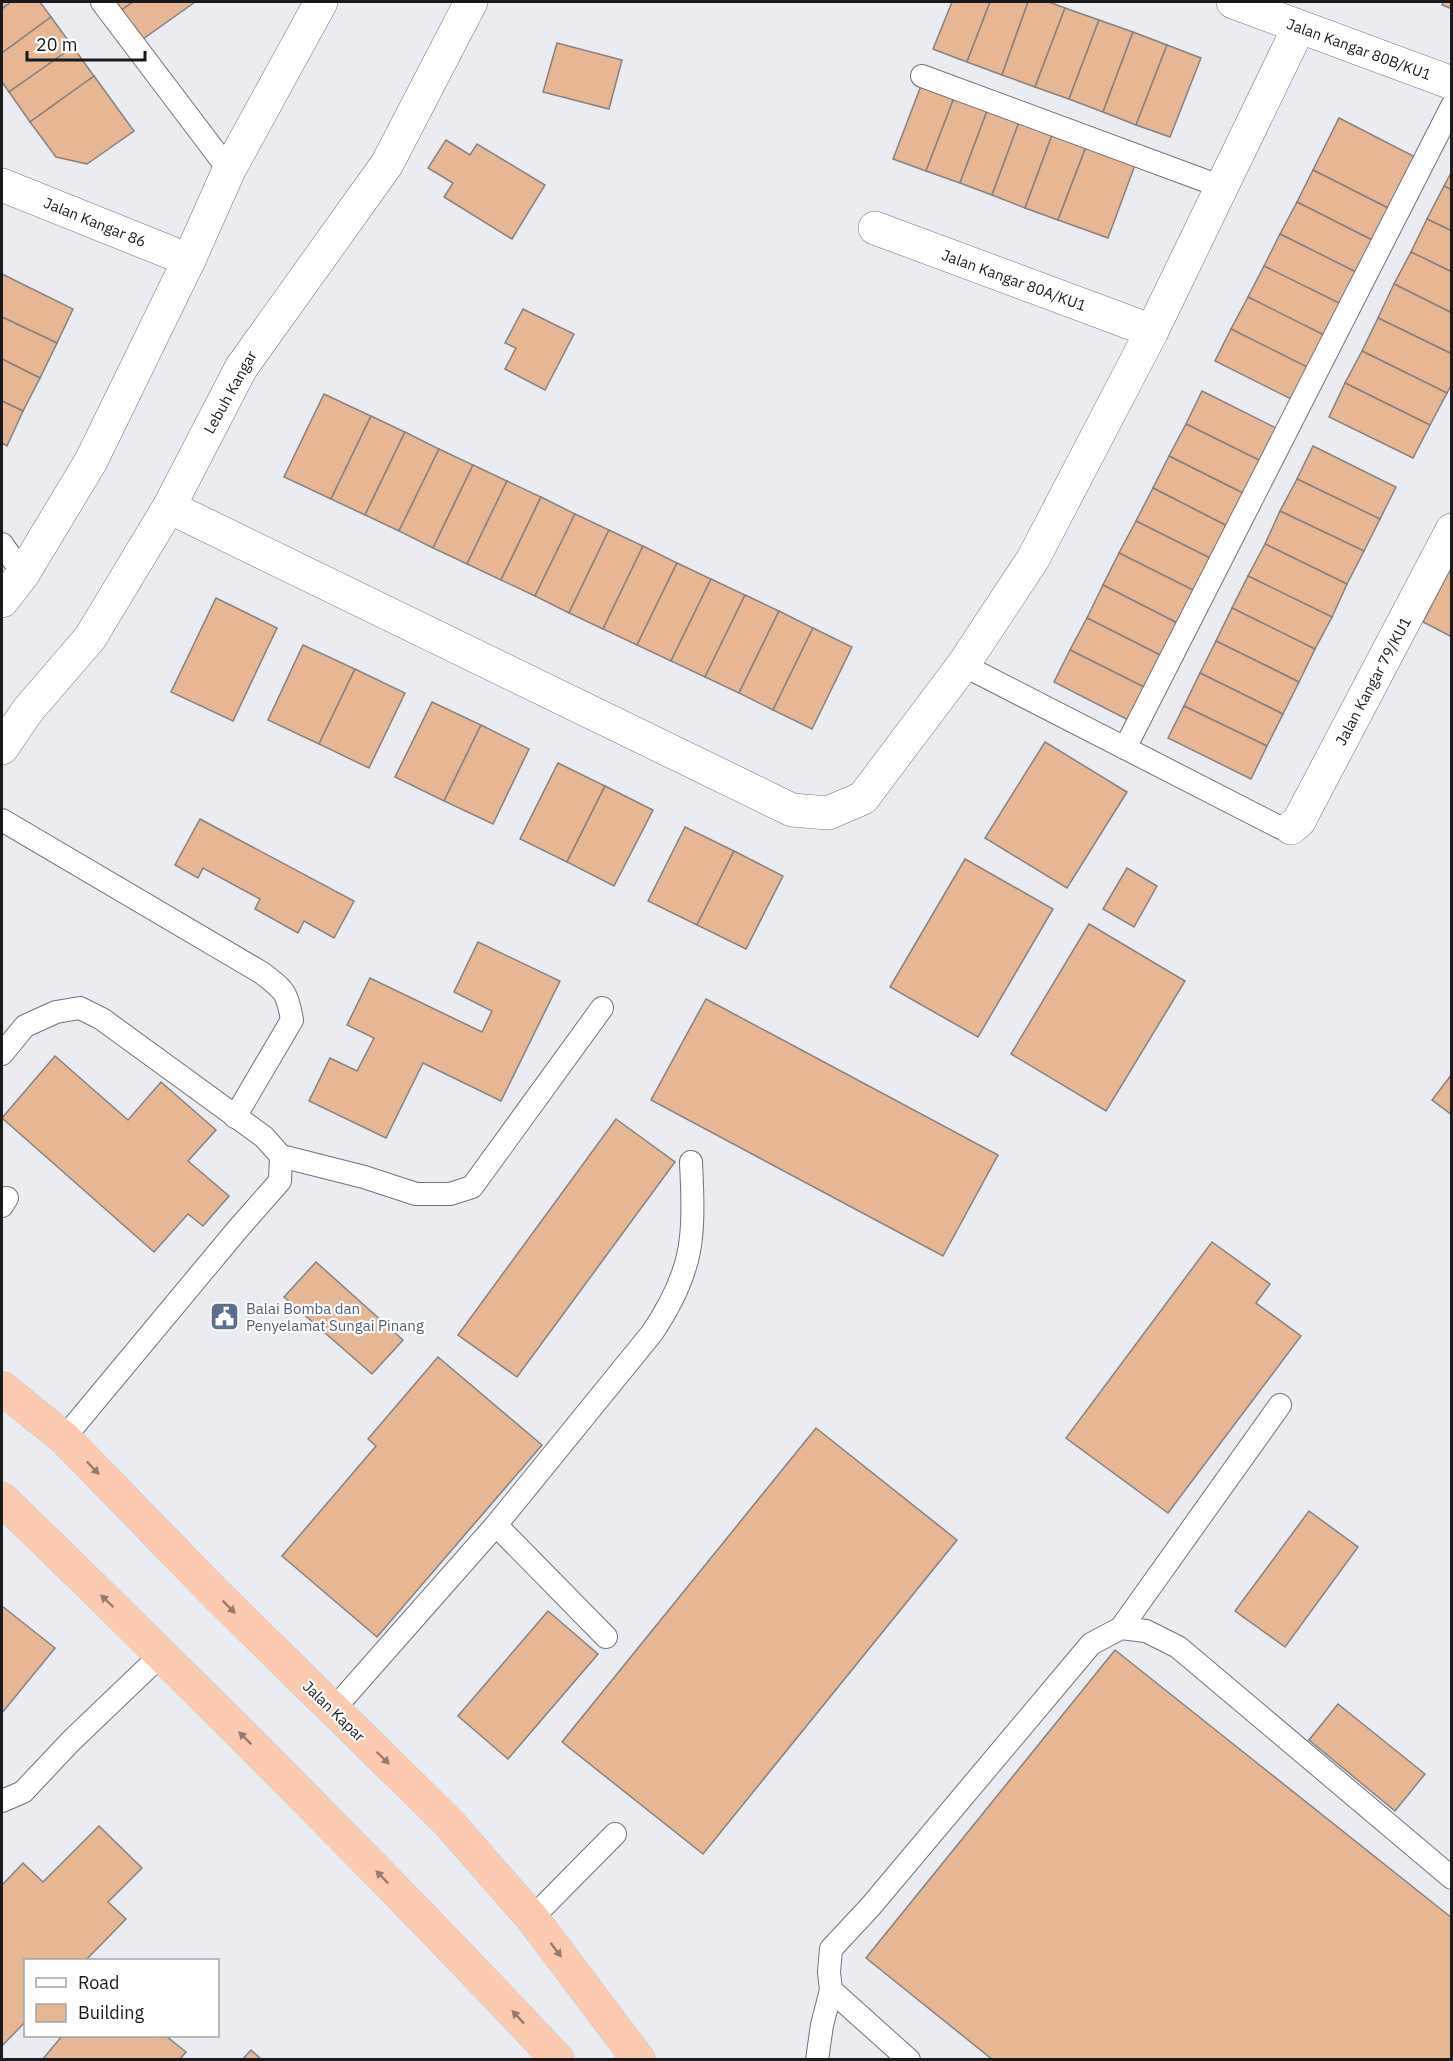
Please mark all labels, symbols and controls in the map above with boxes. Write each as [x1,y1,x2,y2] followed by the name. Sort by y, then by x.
[1284,14,1434,84] street label: Jalan Kangar 80B/KU1
[27,24,146,62] scale bar
[36,33,78,56] text: 20 m
[41,193,149,251] street label: Jalan Kangar 86
[939,245,1089,315] street label: Jalan Kangar 80A/KU1
[199,347,261,437] street label: Lebuh Kangar
[1331,613,1415,749] street label: Jalan Kangar 79/KU1
[246,1299,424,1335] place label: Balai Bomba dan Penyelamat Sungai Pinang
[209,1301,241,1333] public building icon: Balai Bomba dan Penyelamat Sungai Pinang
[85,1460,99,1474] one-way arrow
[99,1594,114,1608] one-way arrow
[222,1600,237,1614] one-way arrow
[299,1677,369,1746] street label: Jalan Kapar
[239,1732,253,1746] one-way arrow
[376,1751,390,1765] one-way arrow
[376,1871,390,1885] one-way arrow
[549,1942,561,1957] one-way arrow
[24,1959,219,2037] legend
[78,1971,119,1994] text: Road
[78,2001,145,2024] text: Building
[512,2010,525,2025] one-way arrow

